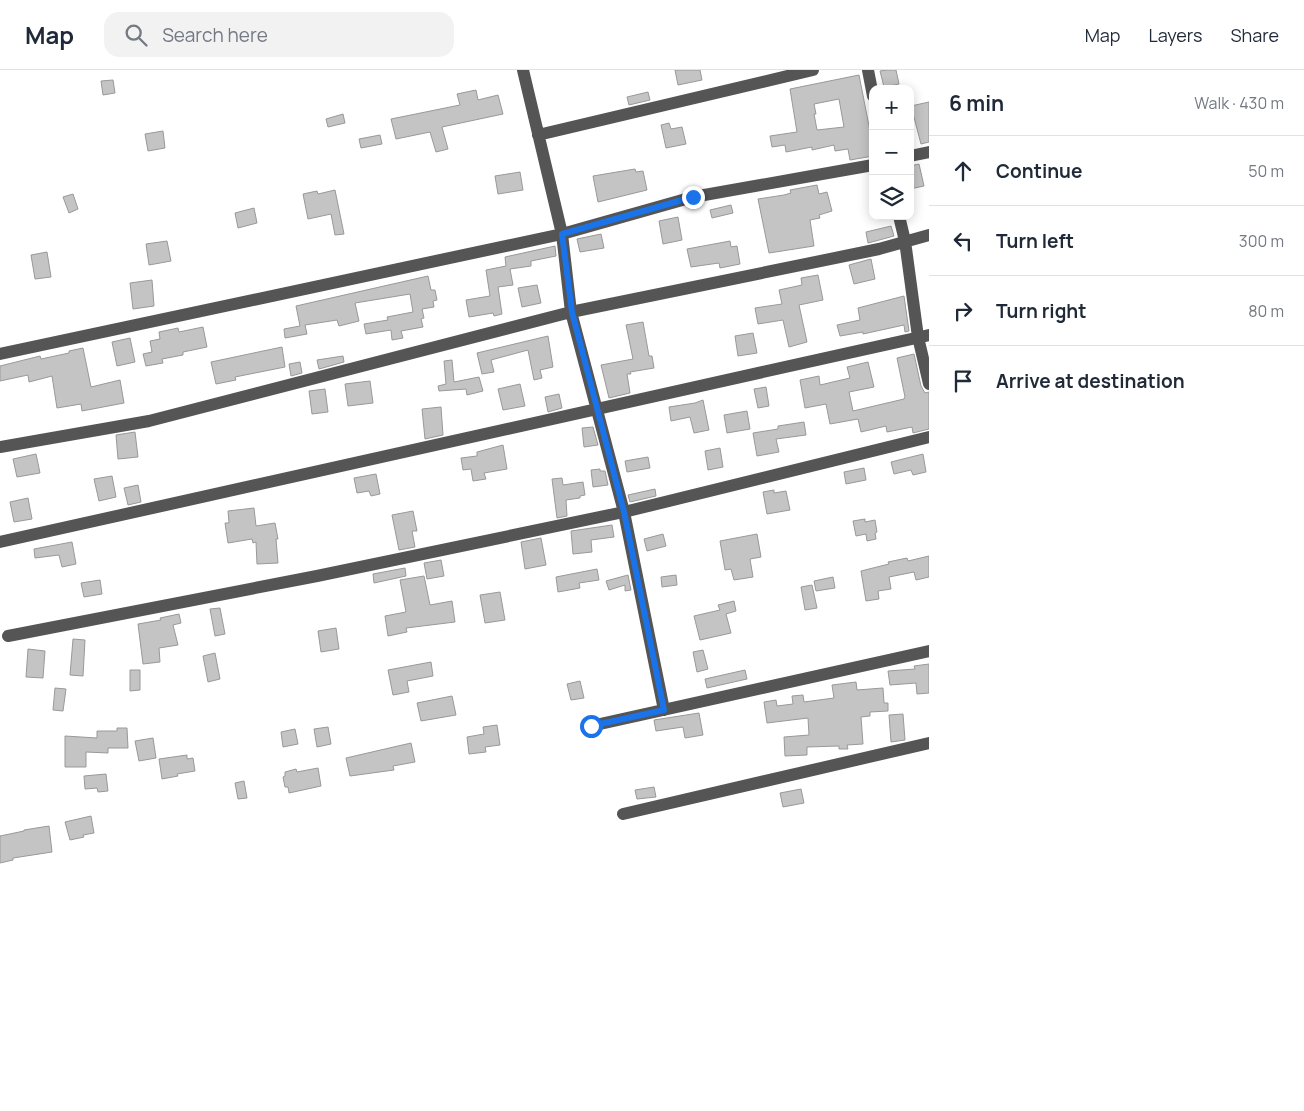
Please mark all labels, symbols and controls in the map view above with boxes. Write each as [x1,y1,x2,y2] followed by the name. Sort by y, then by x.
[104,12,454,57] search box
[25,18,74,51] text: Map
[122,21,150,49] icon: search
[162,22,268,48] text: Search here
[1085,23,1120,47] text: Map
[1148,23,1202,47] text: Layers
[1230,23,1279,47] text: Share
[869,85,914,220] map controls
[869,85,914,130] button: +
[949,89,1004,117] text: 6 min
[1194,92,1284,114] text: Walk · 430 m
[869,130,914,175] button: −
[949,157,977,185] icon: ahead
[996,158,1082,184] text: Continue
[1248,160,1284,182] text: 50 m
[869,175,914,220] button: layers
[682,186,705,209] route end
[949,227,977,255] icon: left
[996,228,1074,254] text: Turn left
[1239,230,1284,252] text: 300 m
[949,297,977,325] icon: right
[996,298,1086,324] text: Turn right
[1248,300,1284,322] text: 80 m
[949,367,977,395] icon: arrive
[996,368,1185,394] text: Arrive at destination
[580,715,603,738] route start

